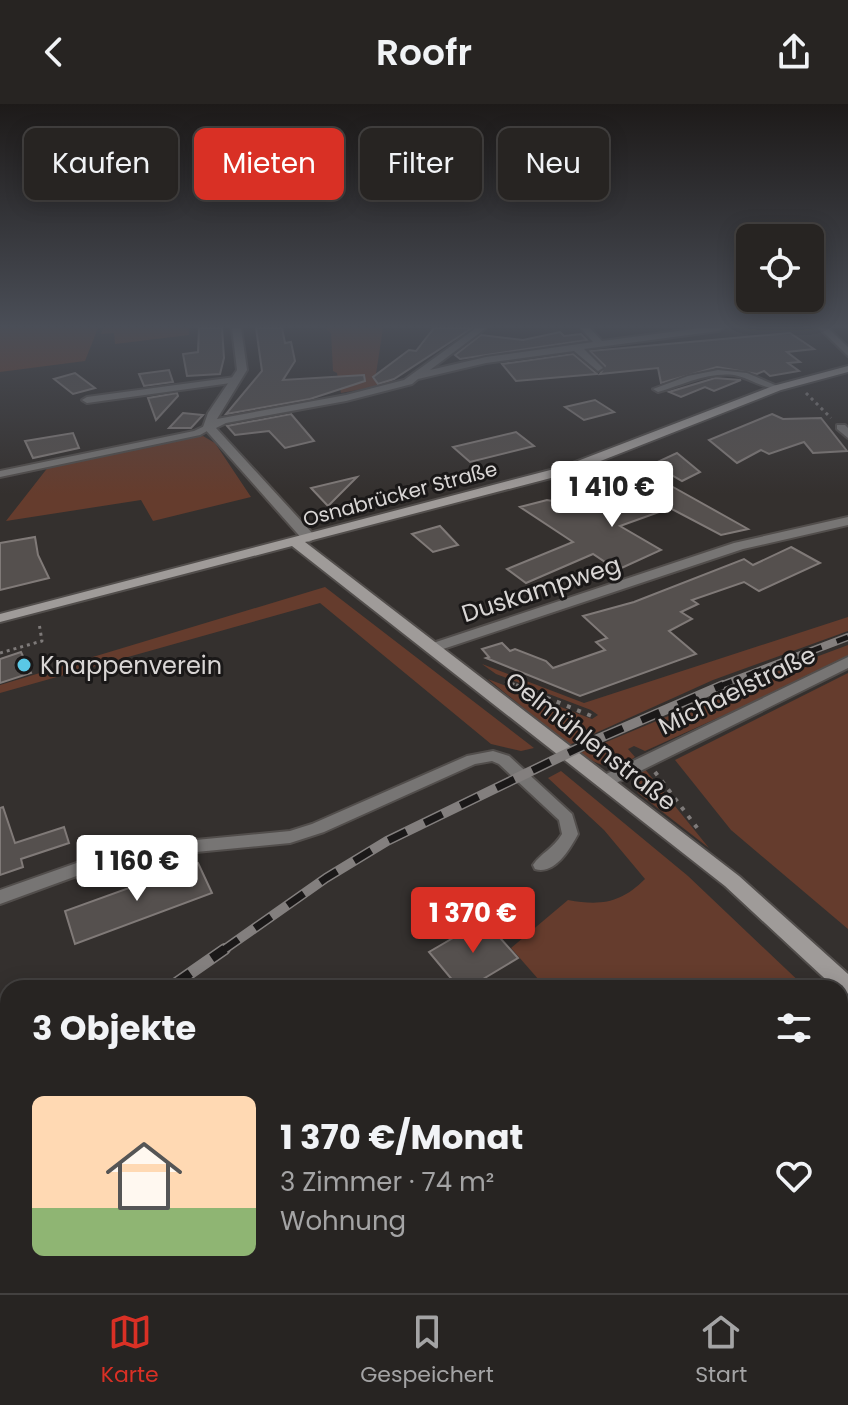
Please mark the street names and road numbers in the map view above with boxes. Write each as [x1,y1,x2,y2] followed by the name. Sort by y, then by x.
[300,455,500,533] street label: Osnabrücker Straße
[457,548,625,630] street label: Duskampweg
[653,638,821,742] street label: Michaelstraße
[499,664,683,818] street label: Oelmühlenstraße

